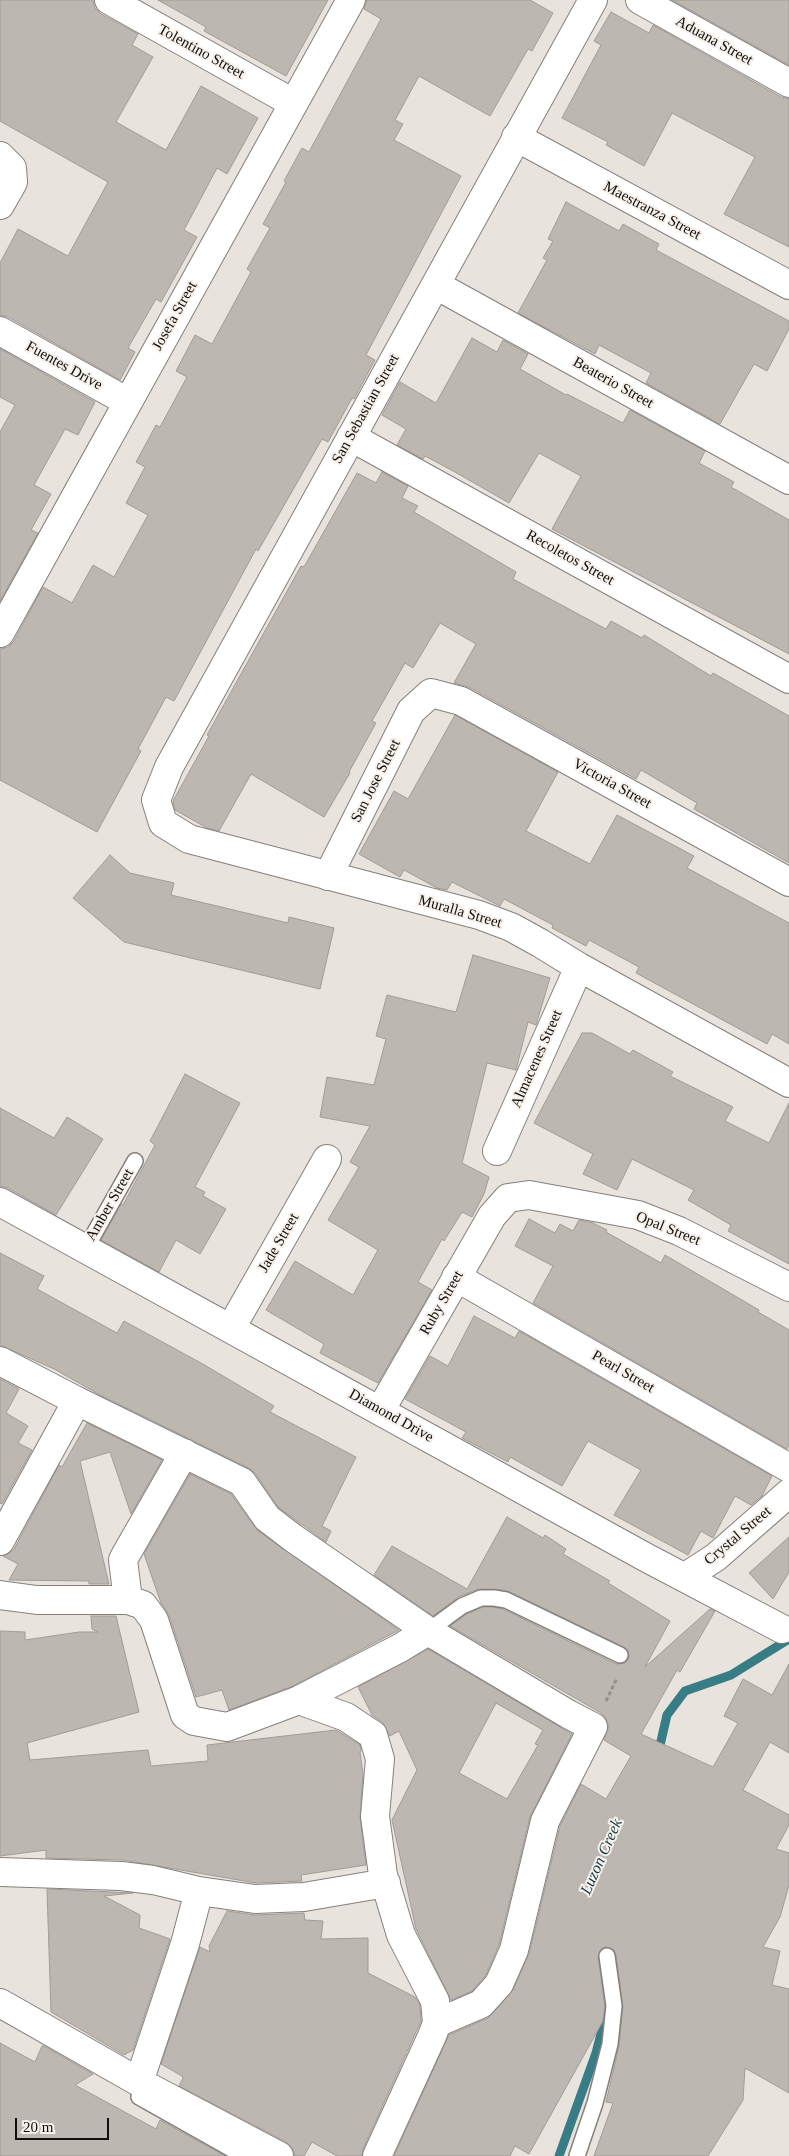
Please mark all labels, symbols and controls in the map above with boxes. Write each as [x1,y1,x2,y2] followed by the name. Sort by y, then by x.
[672,12,756,70] street label: Aduana Street
[155,21,247,83] street label: Tolentino Street
[600,178,704,244] street label: Maestranza Street
[149,278,201,354] street label: Josefa Street
[23,338,105,394] street label: Fuentes Drive
[328,351,404,467] street label: San Sebastian Street
[569,353,657,413] street label: Beaterio Street
[523,526,617,590] street label: Recoletos Street
[347,736,405,826] street label: San Jose Street
[570,755,654,813] street label: Victoria Street
[416,891,504,933] street label: Muralla Street
[507,1007,567,1111] street label: Almacenes Street
[82,1166,138,1244] street label: Amber Street
[633,1208,703,1250] street label: Opal Street
[255,1210,303,1276] street label: Jade Street
[416,1268,468,1338] street label: Ruby Street
[588,1347,658,1397] street label: Pearl Street
[346,1385,436,1447] street label: Diamond Drive
[701,1503,775,1569] street label: Crystal Street
[577,1816,627,1898] water label: Luzon Creek
[18,2108,111,2140] scale bar
[23,2119,53,2135] text: 20 m

